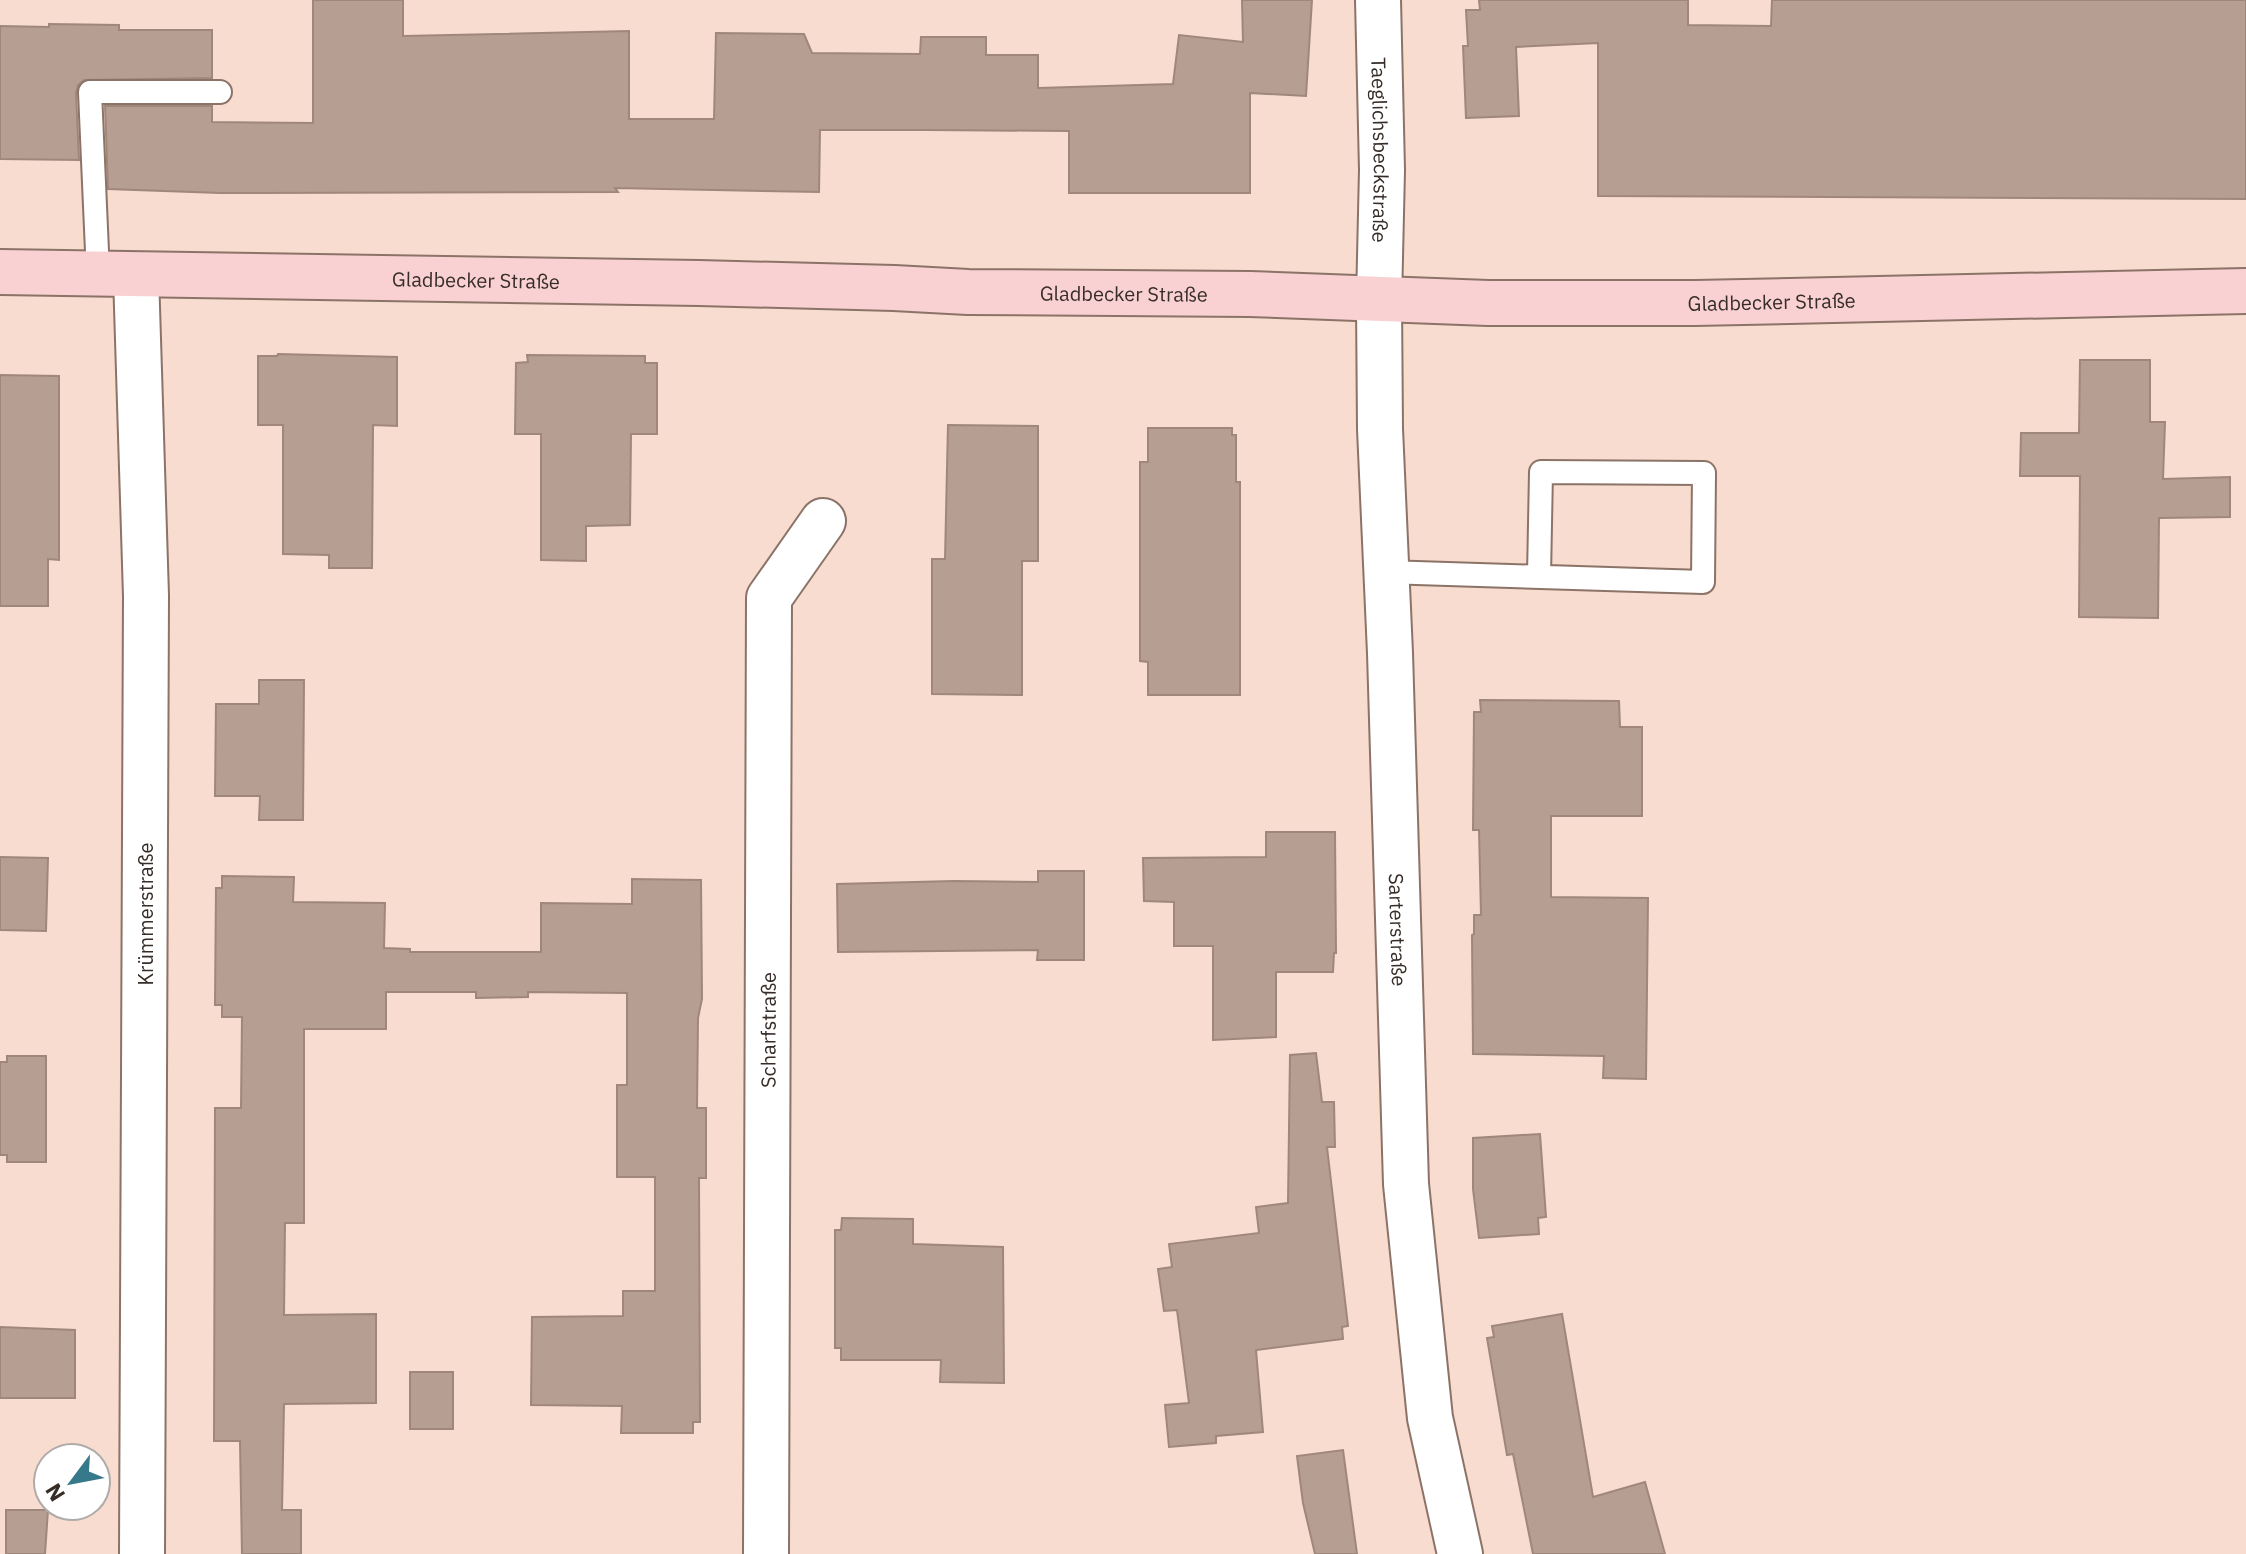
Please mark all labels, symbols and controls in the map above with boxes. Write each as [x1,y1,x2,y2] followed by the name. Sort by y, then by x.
[1366,57,1396,243] street label: Taeglichsbeckstraße
[392,265,560,294] street label: Gladbecker Straße
[1040,279,1208,307] street label: Gladbecker Straße
[1688,286,1856,317] street label: Gladbecker Straße
[132,843,159,985] street label: Krümmerstraße
[1383,872,1414,987] street label: Sarterstraße
[754,972,781,1088] street label: Scharfstraße
[32,1442,112,1522] north arrow
[38,1478,71,1507] text: N

